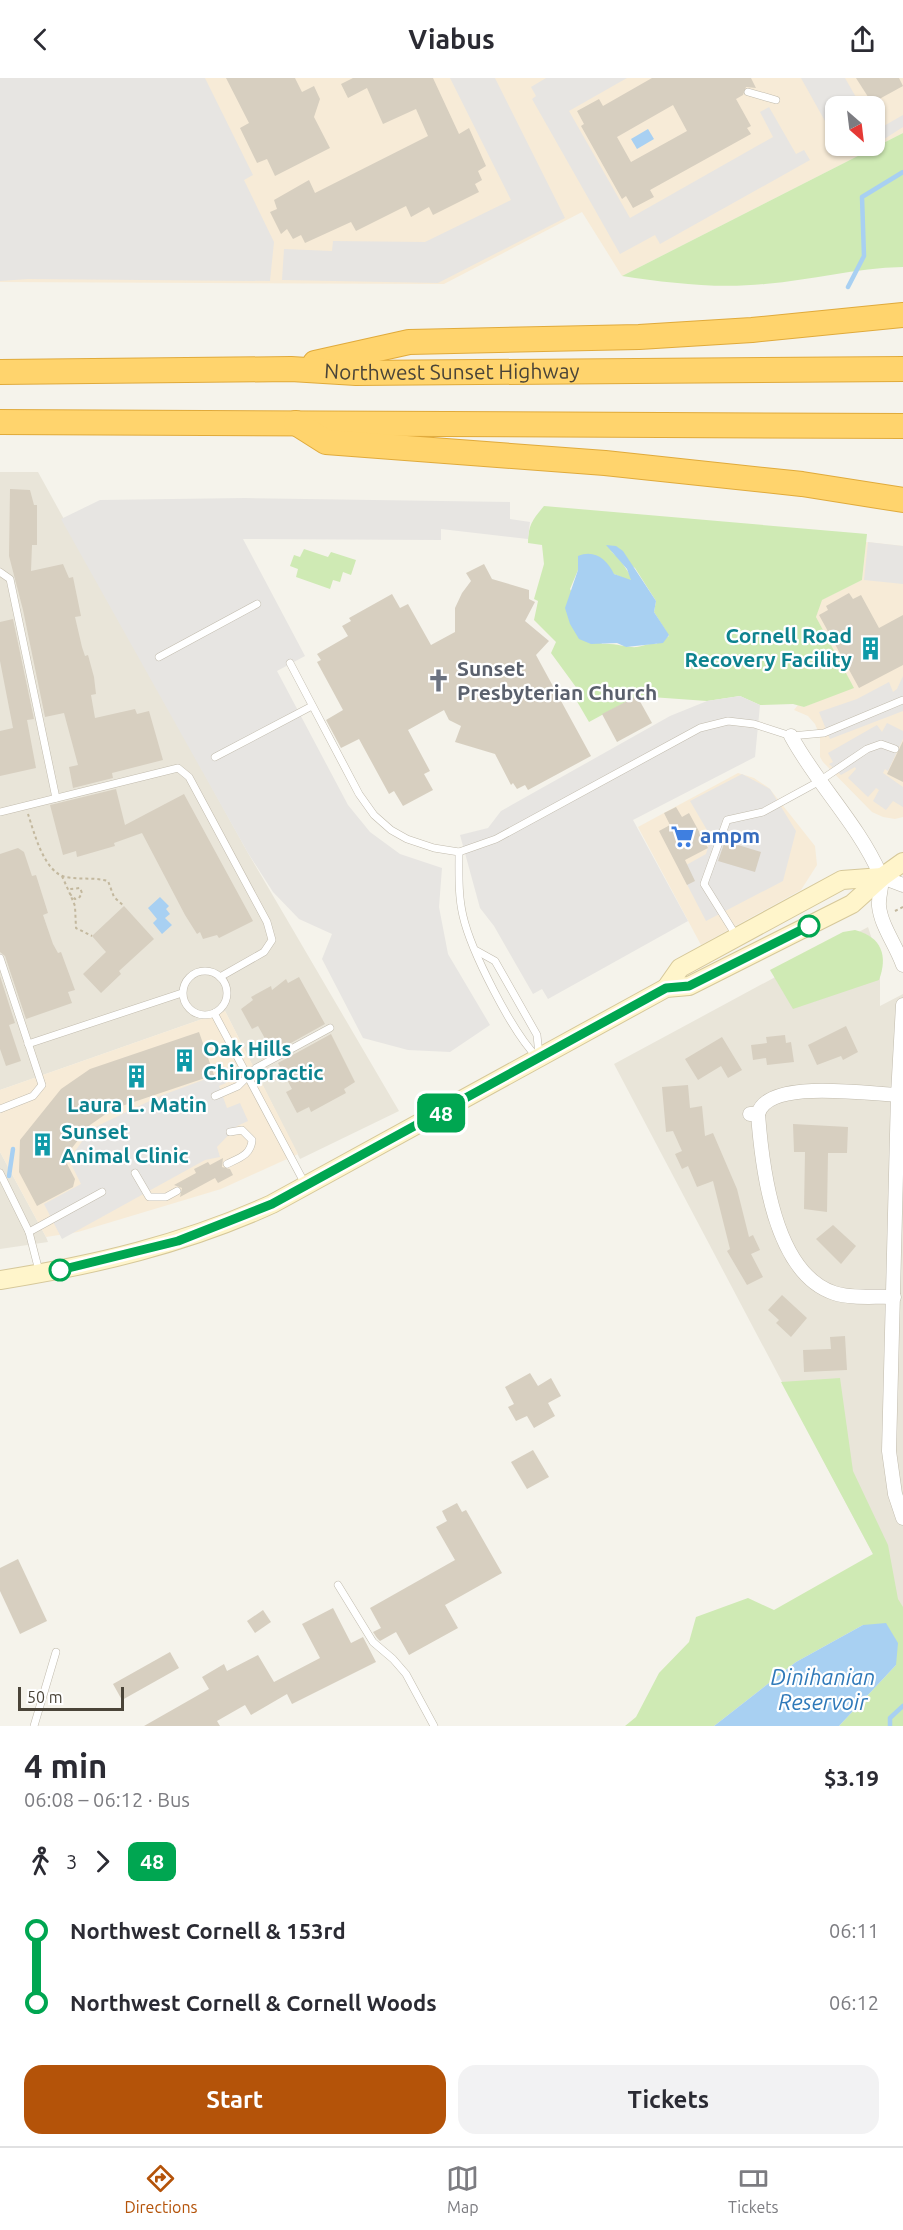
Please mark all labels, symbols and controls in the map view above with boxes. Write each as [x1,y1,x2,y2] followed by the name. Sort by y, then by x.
[24,23,57,56] icon: back
[846,23,879,56] icon: share
[408,24,495,54] text: Viabus
[825,96,885,156] north arrow
[825,96,885,156] map controls
[324,358,580,384] street label: Northwest Sunset Highway
[684,623,852,671] place label: Cornell Road Recovery Facility
[857,635,883,661] building icon: Cornell Road Recovery Facility
[457,656,657,704] place label: Sunset Presbyterian Church
[426,668,452,694] church icon: Sunset Presbyterian Church
[669,823,695,849] supermarket icon: ampm
[700,823,760,847] place label: ampm
[798,915,820,937] unlabelled marker
[203,1036,324,1084] place label: Oak Hills Chiropractic
[172,1048,198,1074] building icon: Oak Hills Chiropractic
[124,1064,150,1090] building icon: Laura L. Matin
[67,1092,207,1116] place label: Laura L. Matin
[414,1094,468,1132] line badge: 48
[429,1101,453,1125] text: 48
[61,1119,189,1167] place label: Sunset Animal Clinic
[30,1131,56,1157] building icon: Sunset Animal Clinic
[49,1259,71,1281] unlabelled marker
[771,1664,875,1714] water label: Dinihanian Reservoir
[18,1684,124,1712] scale bar
[27,1688,63,1706] text: 50 m
[24,1747,107,1784] text: 4 min
[824,1765,879,1790] text: $3.19
[24,1788,190,1811] text: 06:08 – 06:12 · Bus
[24,1845,57,1878] icon: walk
[86,1845,119,1878] icon: forward
[140,1849,164,1873] text: 48
[66,1850,77,1873] text: 3
[70,1918,346,1943] text: Northwest Cornell & 153rd
[829,1919,879,1942] text: 06:11
[70,1990,437,2015] text: Northwest Cornell & Cornell Woods
[829,1991,879,2014] text: 06:12
[24,2065,446,2134] button: Start
[458,2065,879,2134] button: Tickets
[124,2162,198,2216] tab: Directions
[446,2162,479,2216] tab: Map
[728,2162,779,2216] tab: Tickets

